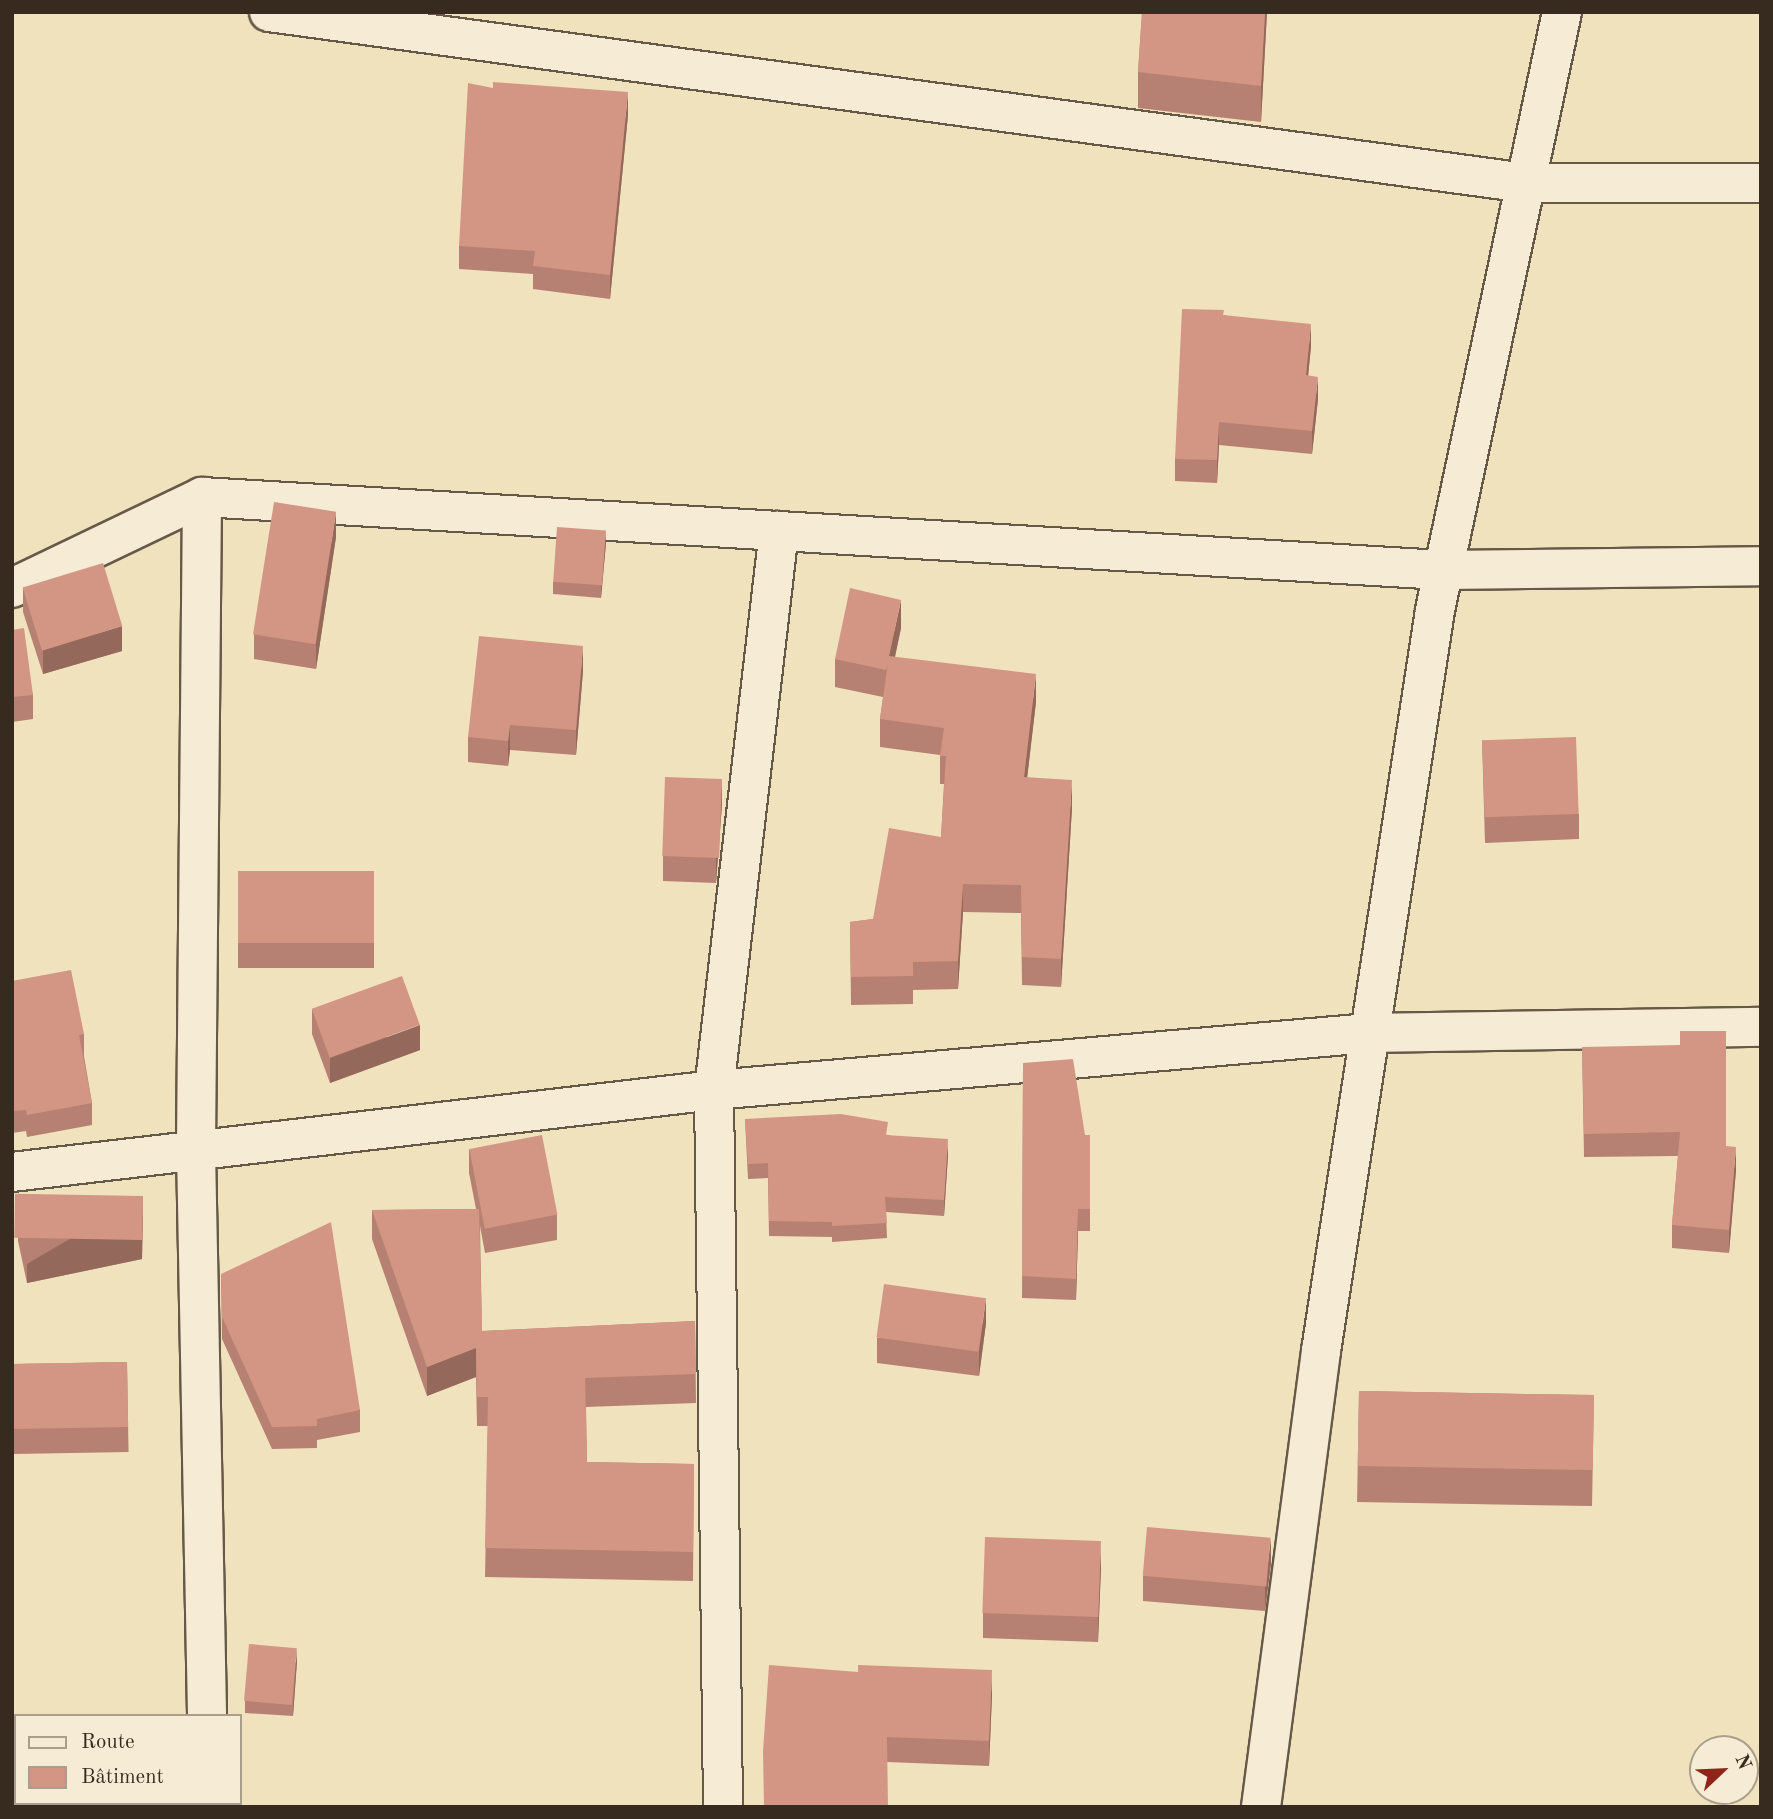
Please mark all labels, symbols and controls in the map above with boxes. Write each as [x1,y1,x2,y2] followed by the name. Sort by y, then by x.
[14,1714,242,1805] legend
[81,1732,135,1753] text: Route
[1689,1735,1759,1805] north arrow
[1730,1752,1754,1773] text: N
[81,1767,164,1788] text: Bâtiment

